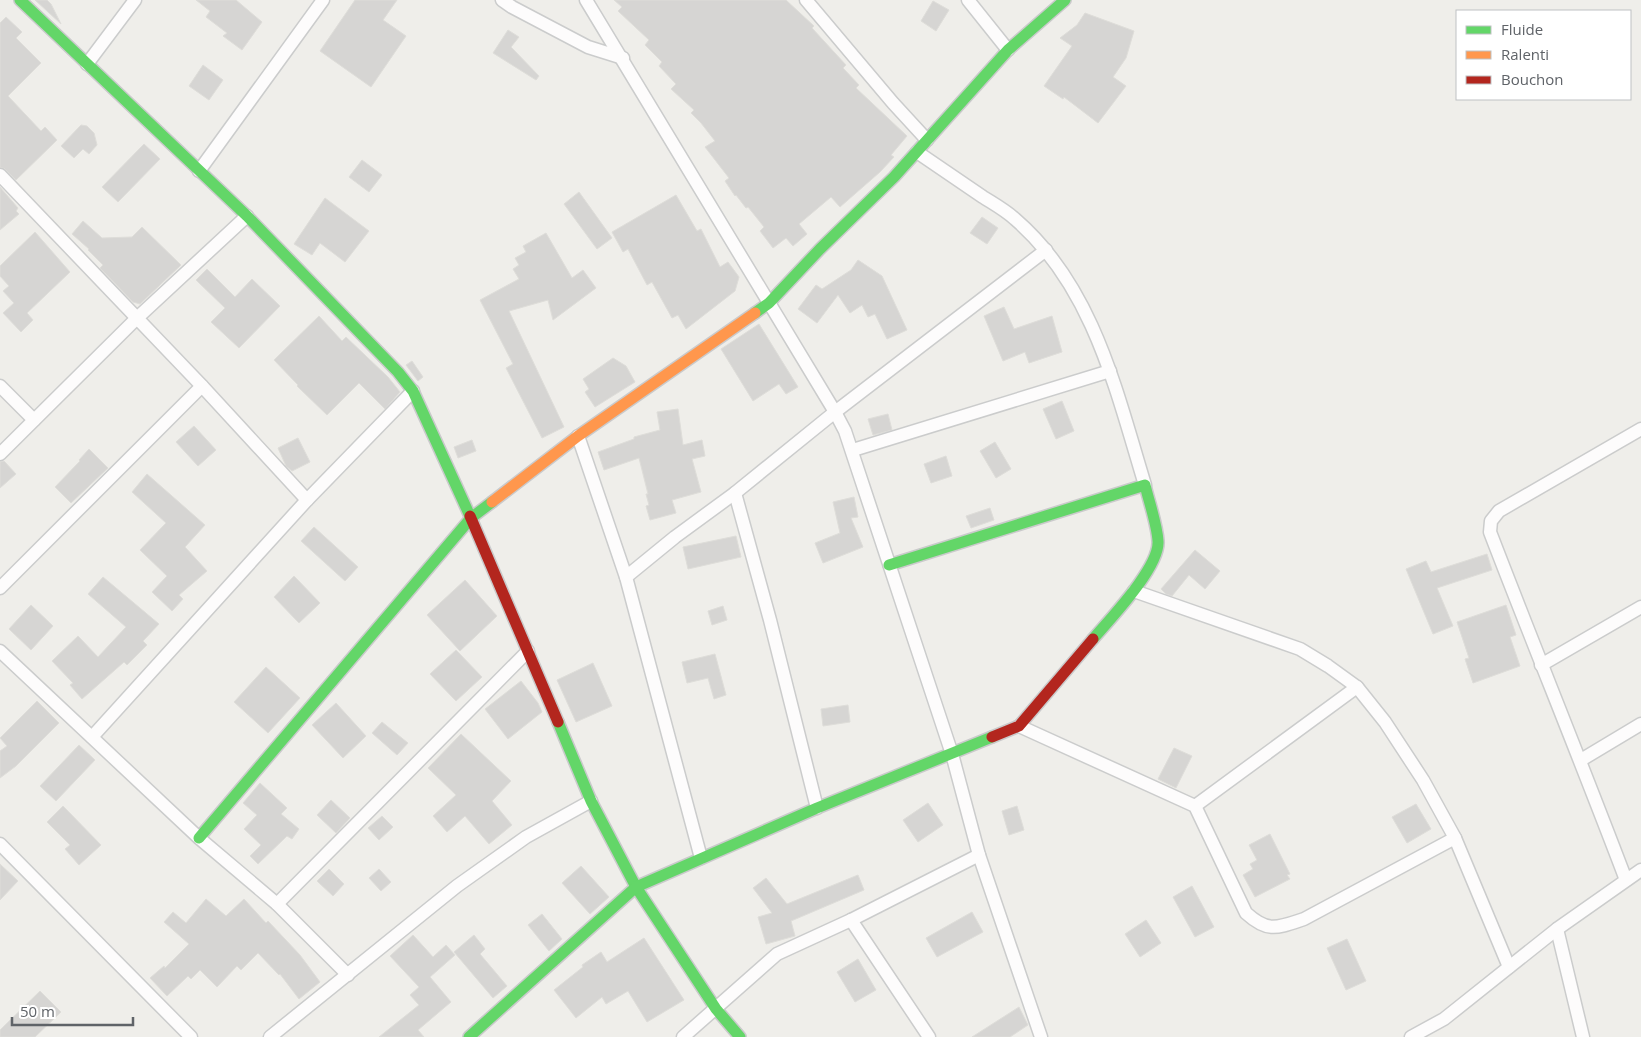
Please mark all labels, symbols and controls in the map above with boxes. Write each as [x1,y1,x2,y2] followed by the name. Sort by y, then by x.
[1456,10,1631,100] legend
[1501,19,1543,39] text: Fluide
[1501,44,1549,64] text: Ralenti
[1501,69,1564,89] text: Bouchon
[12,994,134,1026] scale bar
[20,1001,55,1021] text: 50 m

